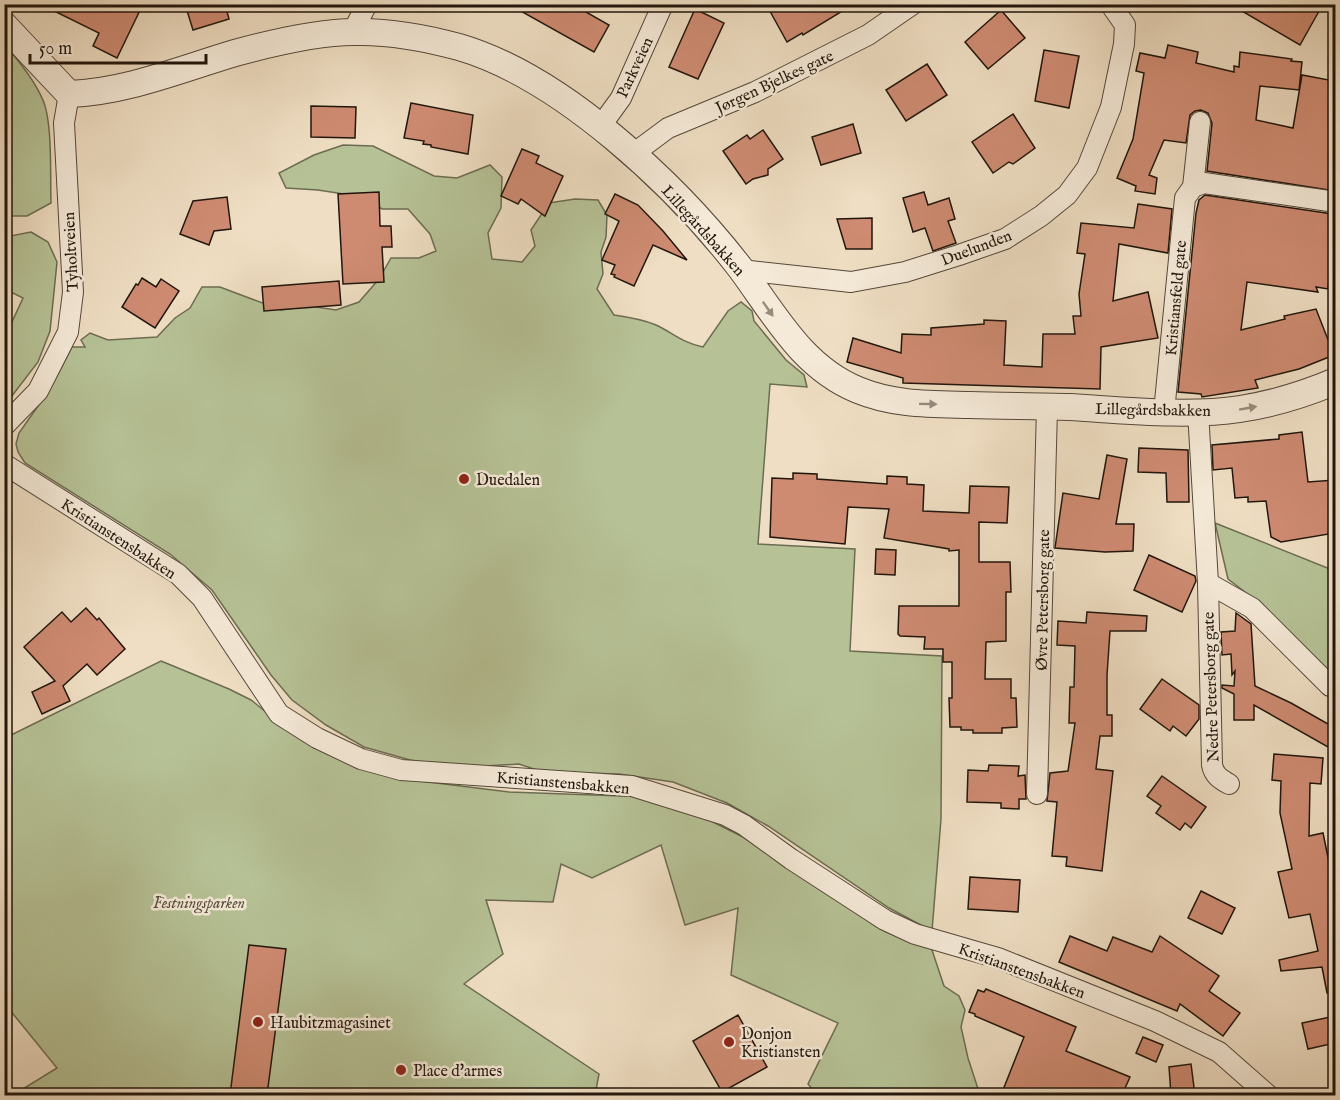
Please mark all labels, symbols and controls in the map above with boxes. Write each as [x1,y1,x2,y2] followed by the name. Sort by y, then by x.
[30,27,206,65] scale bar
[613,34,659,101] street label: Parkveien
[39,38,72,61] text: 50 m
[711,47,837,120] street label: Jørgen Bjelkes gate
[656,182,749,281] street label: Lillegårdsbakken
[60,211,84,292] street label: Tyholtveien
[939,226,1015,271] street label: Duelunden
[1162,239,1192,357] street label: Kristiansfeld gate
[762,300,774,316] one-way arrow
[918,399,937,409] one-way arrow
[1095,400,1211,422] street label: Lillegårdsbakken
[1239,403,1258,412] one-way arrow
[476,471,541,491] place label: Duedalen
[457,472,471,486] marker: Duedalen
[56,495,180,585] street label: Kristianstensbakken
[1033,529,1055,671] street label: Øvre Petersborg gate
[1199,611,1225,762] street label: Nedre Petersborg gate
[495,768,631,800] street label: Kristianstensbakken
[153,894,245,914] park label: Festningsparken
[955,940,1088,1004] street label: Kristianstensbakken
[270,1014,391,1034] place label: Haubitzmagasinet
[251,1015,265,1029] marker: Haubitzmagasinet
[741,1025,821,1063] place label: Donjon Kristiansten
[722,1035,736,1049] marker: Donjon Kristiansten
[413,1062,502,1082] place label: Place d'armes
[394,1063,408,1077] marker: Place d'armes

